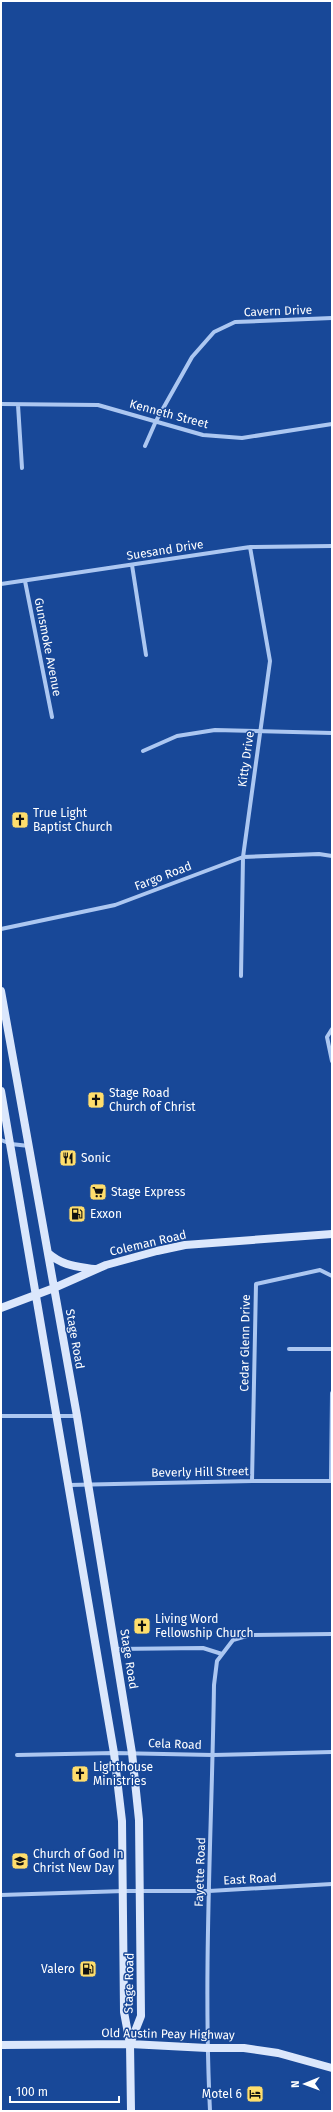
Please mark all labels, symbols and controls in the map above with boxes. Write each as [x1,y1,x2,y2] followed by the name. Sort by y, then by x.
[244,303,312,319] street label: Cavern Drive
[128,397,211,431] street label: Kenneth Street
[126,537,204,563] street label: Suesand Drive
[32,597,64,697] street label: Gunsmoke Avenue
[235,730,257,788] street label: Kitty Drive
[33,806,112,834] place label: True Light Baptist Church
[10,810,30,830] church icon: True Light Baptist Church
[132,859,194,893] street label: Fargo Road
[109,1086,196,1114] place label: Stage Road Church of Christ
[86,1090,106,1110] church icon: Stage Road Church of Christ
[58,1148,78,1168] restaurant icon: Sonic
[81,1151,111,1165] place label: Sonic
[88,1182,108,1202] supermarket icon: Stage Express
[111,1185,186,1199] place label: Stage Express
[67,1204,87,1224] fuel station icon: Exxon
[90,1207,122,1221] place label: Exxon
[108,1227,188,1259] street label: Coleman Road
[237,1294,253,1392] street label: Cedar Glenn Drive
[63,1308,87,1370] street label: Stage Road
[151,1464,250,1480] street label: Beverly Hill Street
[155,1612,254,1640] place label: Living Word Fellowship Church
[132,1616,152,1636] church icon: Living Word Fellowship Church
[117,1628,141,1690] street label: Stage Road
[148,1736,202,1752] street label: Cela Road
[93,1760,153,1788] place label: Lighthouse Ministries
[70,1764,90,1784] church icon: Lighthouse Ministries
[192,1837,208,1907] street label: Fayette Road
[33,1847,124,1875] place label: Church of God In Christ New Day
[10,1851,30,1871] school or university icon: Church of God In Christ New Day
[223,1871,277,1887] street label: East Road
[121,1953,137,2013] street label: Stage Road
[78,1959,98,1979] fuel station icon: Valero
[41,1962,75,1976] place label: Valero
[101,2026,235,2042] street label: Old Austin Peay Highway
[285,2064,325,2104] north arrow
[10,2078,119,2104] scale bar
[289,2080,302,2088] text: N
[245,2084,265,2104] hotel icon: Motel 6
[16,2085,48,2099] text: 100 m
[202,2087,242,2101] place label: Motel 6

